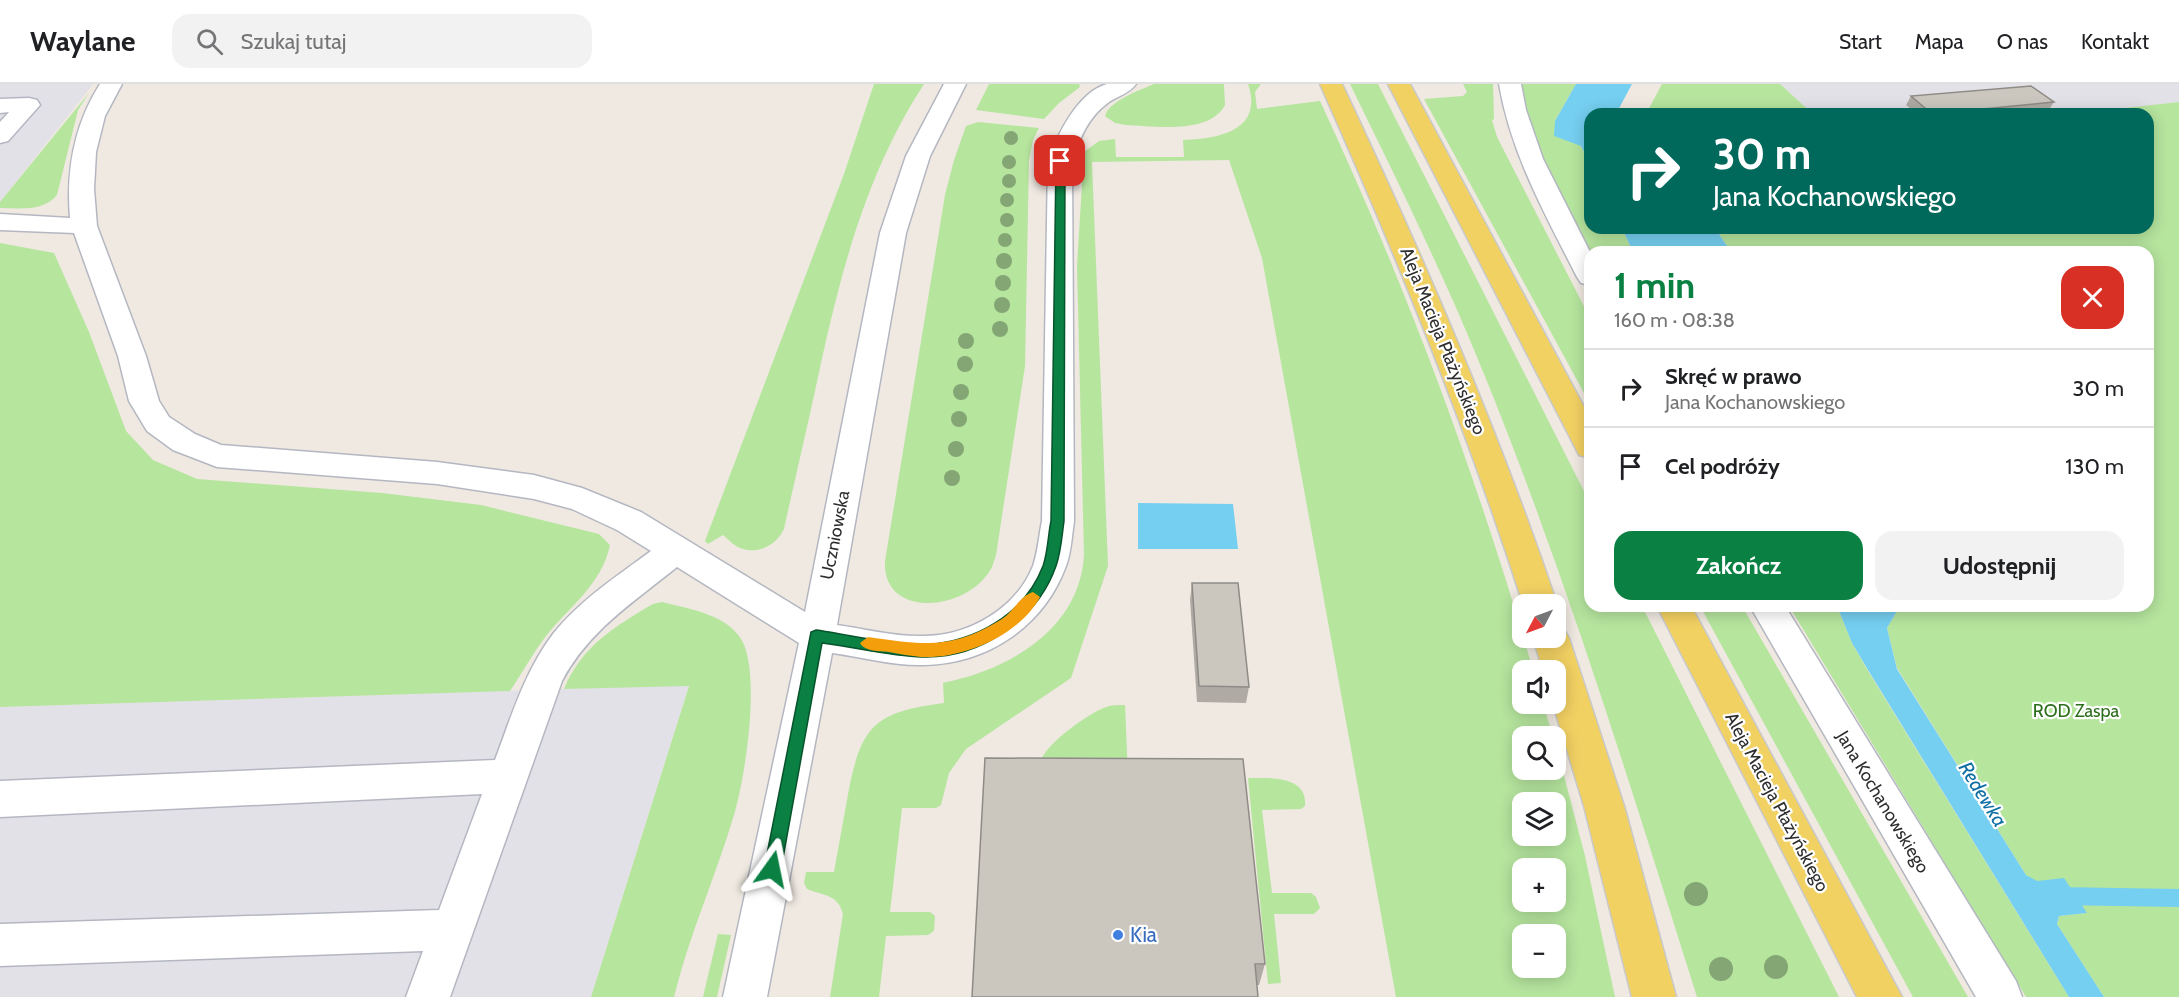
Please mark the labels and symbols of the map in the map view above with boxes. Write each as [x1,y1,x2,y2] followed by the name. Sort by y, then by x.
[1034,135,1085,186] pin
[1395,244,1491,438] street label: Aleja Macieja Płażyńskiego
[816,488,854,581] street label: Uczniowska
[1512,594,1566,648] north arrow
[2033,700,2120,722] park label: ROD Zaspa
[1720,709,1834,896] street label: Aleja Macieja Płażyńskiego
[1831,726,1934,877] street label: Jana Kochanowskiego
[1954,757,2012,831] water label: Redewka
[740,837,804,901] position arrow
[1130,922,1157,947] place label: Kia
[1111,928,1125,942] marker: Kia

